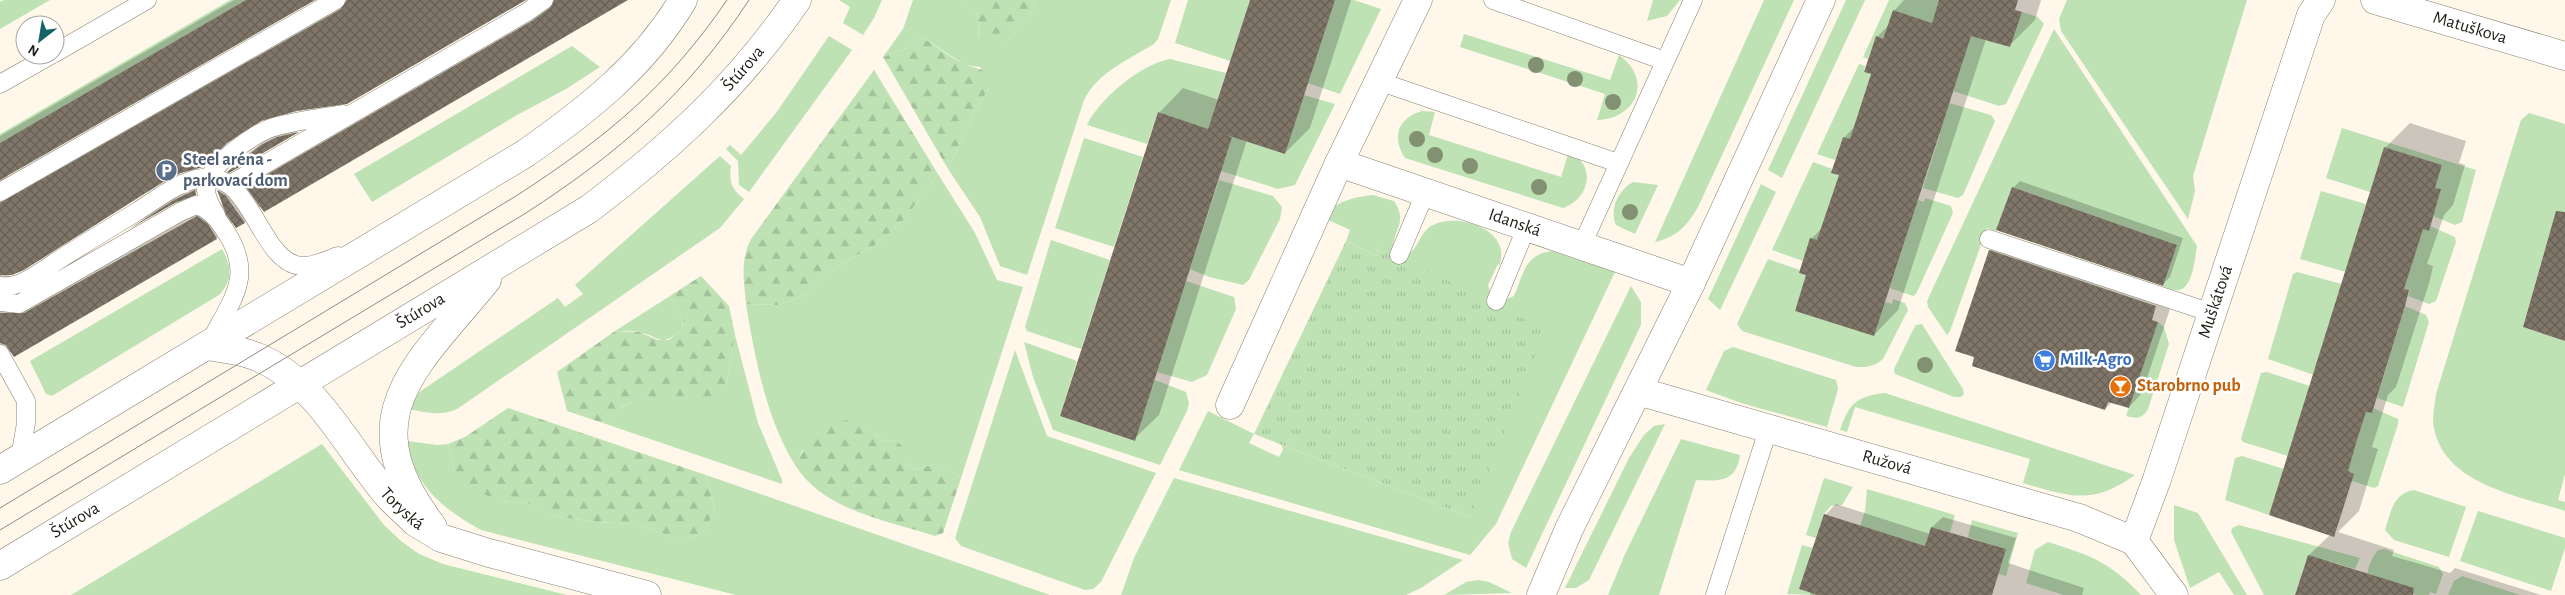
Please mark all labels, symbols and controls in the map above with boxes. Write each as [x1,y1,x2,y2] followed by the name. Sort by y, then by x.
[2431,9,2509,47] street label: Matuškova
[15,15,65,65] north arrow
[26,42,42,59] text: N
[717,43,768,95] street label: Štúrova
[183,151,288,190] place label: Steel aréna - parkovací dom
[155,158,179,182] parking icon: Steel aréna - parkovací dom
[1486,206,1543,240] street label: Idanská
[2195,263,2236,341] street label: Muškátová
[392,289,448,332] street label: Štúrova
[2032,348,2056,372] supermarket icon: Milk-Agro
[2060,351,2132,369] place label: Milk-Agro
[2109,374,2133,398] bar icon: Starobrno pub
[2137,377,2241,395] place label: Starobrno pub
[1860,447,1914,478] street label: Ružová
[377,485,427,534] street label: Toryská
[46,499,103,542] street label: Štúrova

